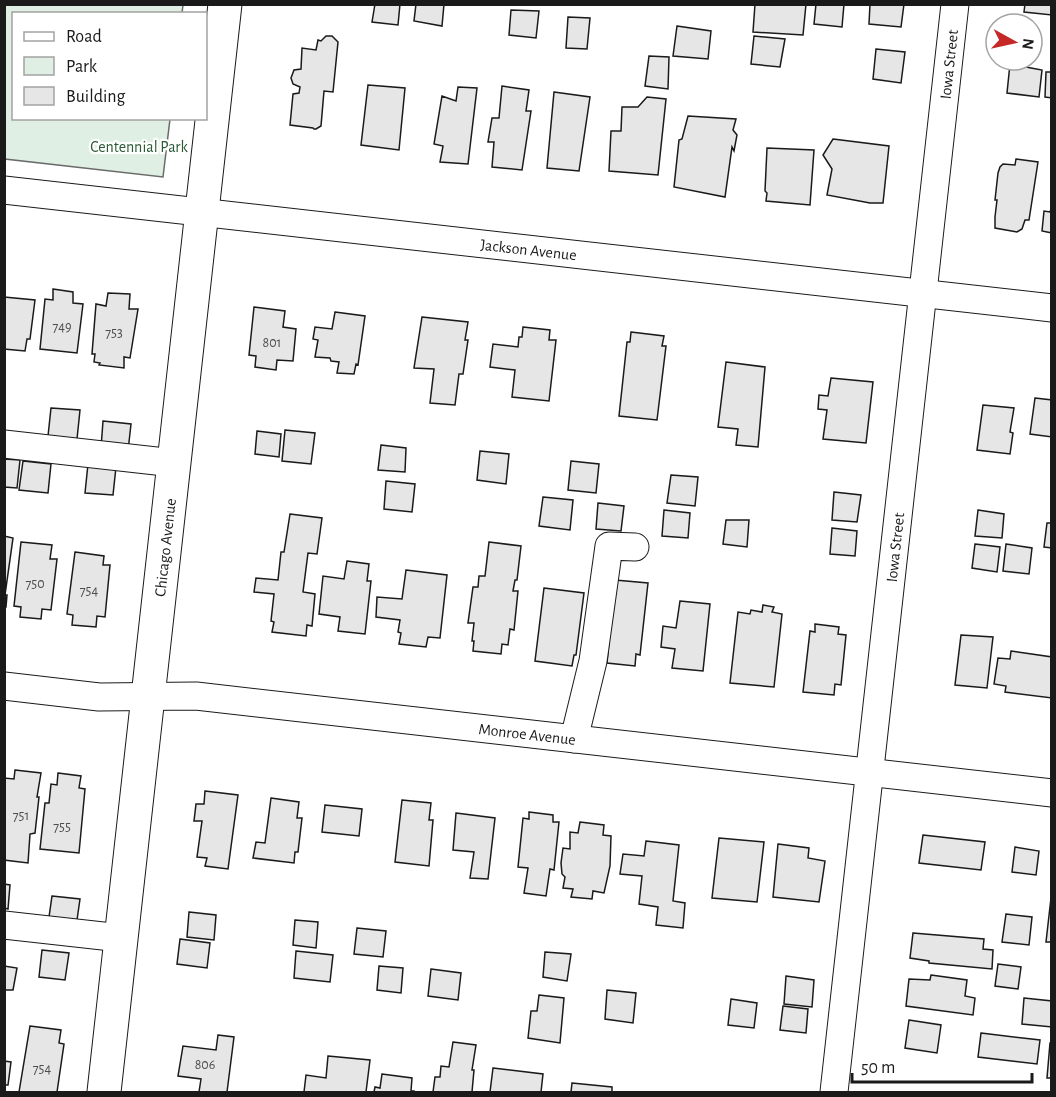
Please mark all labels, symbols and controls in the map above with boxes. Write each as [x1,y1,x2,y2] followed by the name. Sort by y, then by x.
[12,12,207,120] legend
[984,12,1044,72] north arrow
[66,28,102,46] text: Road
[937,29,961,100] street label: Iowa Street
[1019,37,1037,51] text: N
[66,58,98,76] text: Park
[66,88,126,106] text: Building
[90,139,189,155] park label: Centennial Park
[480,237,578,263] street label: Jackson Avenue
[52,320,72,334] house number: 749
[105,326,123,340] house number: 753
[263,336,281,350] house number: 801
[152,497,179,598] street label: Chicago Avenue
[884,512,907,583] street label: Iowa Street
[25,577,45,591] house number: 750
[80,584,98,598] house number: 754
[478,721,577,748] street label: Monroe Avenue
[13,809,29,823] house number: 751
[53,820,71,834] house number: 755
[852,1046,1032,1084] scale bar
[195,1058,215,1072] house number: 806
[861,1059,895,1077] text: 50 m
[33,1062,51,1076] house number: 754

